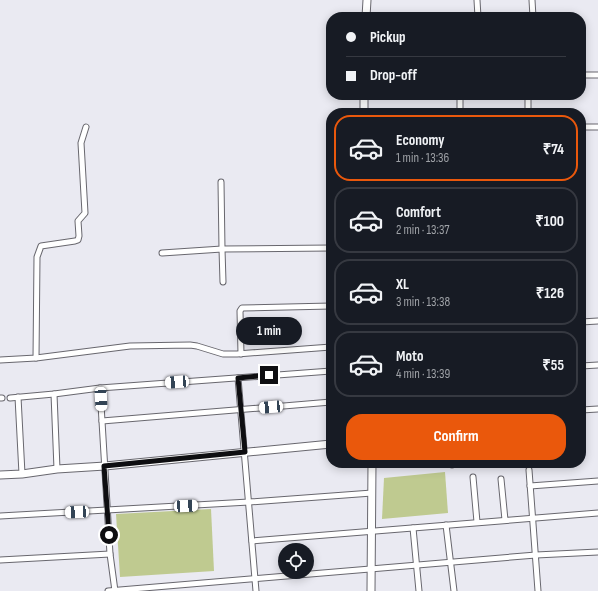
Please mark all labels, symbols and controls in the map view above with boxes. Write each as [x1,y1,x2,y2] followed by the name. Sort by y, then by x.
[370,28,406,47] text: Pickup
[370,66,417,85] text: Drop-off
[348,130,384,166] icon: car
[396,131,445,150] text: Economy
[543,140,564,159] text: ₹74
[396,150,449,166] text: 1 min · 13:36
[348,202,384,238] icon: car
[396,203,441,222] text: Comfort
[535,212,564,231] text: ₹100
[396,222,450,238] text: 2 min · 13:37
[348,274,384,310] icon: car
[396,275,409,294] text: XL
[536,284,564,303] text: ₹126
[396,294,450,310] text: 3 min · 13:38
[236,317,302,345] callout: 1 min
[257,323,281,339] text: 1 min
[348,346,384,382] icon: car
[396,347,423,366] text: Moto
[542,356,564,375] text: ₹55
[260,366,278,384] route end
[396,366,450,382] text: 4 min · 13:39
[165,375,189,389] car
[94,387,108,411] car
[259,400,283,414] car
[346,414,566,460] button: Confirm
[174,499,198,513] car
[65,505,89,519] car
[100,526,118,544] route start
[278,543,314,579] map controls
[278,543,314,579] button: locate

